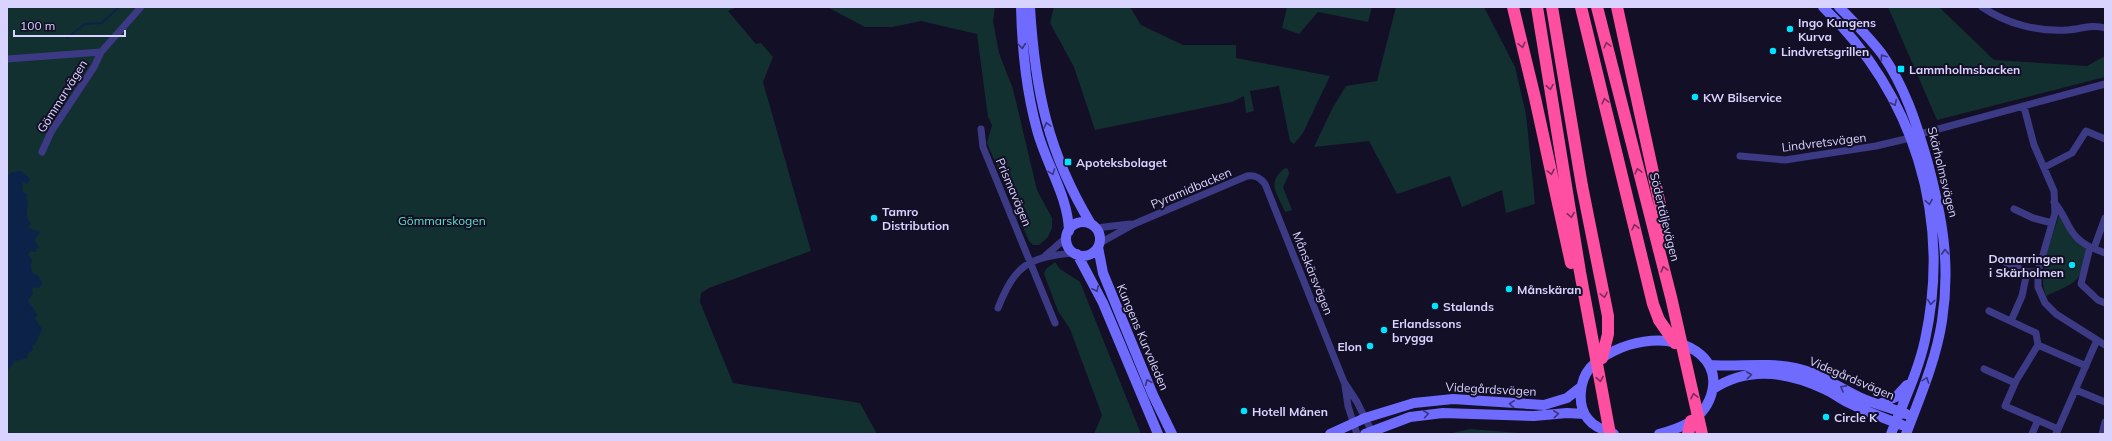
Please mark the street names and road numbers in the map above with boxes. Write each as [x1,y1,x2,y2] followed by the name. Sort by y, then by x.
[34,57,90,135] street label: Gömmarvägen
[1925,125,1961,219] street label: Skärholmsvägen
[1781,129,1867,155] street label: Lindvretsvägen
[993,156,1035,228] street label: Prismavägen
[1148,164,1234,212] street label: Pyramidbacken
[1647,171,1683,263] street label: Södertäljevägen
[1289,229,1337,317] street label: Månskärsvägen
[1114,282,1172,392] street label: Kungens Kurvaleden
[1807,353,1897,403] street label: Videgårdsvägen
[1445,379,1537,399] street label: Videgårdsvägen

